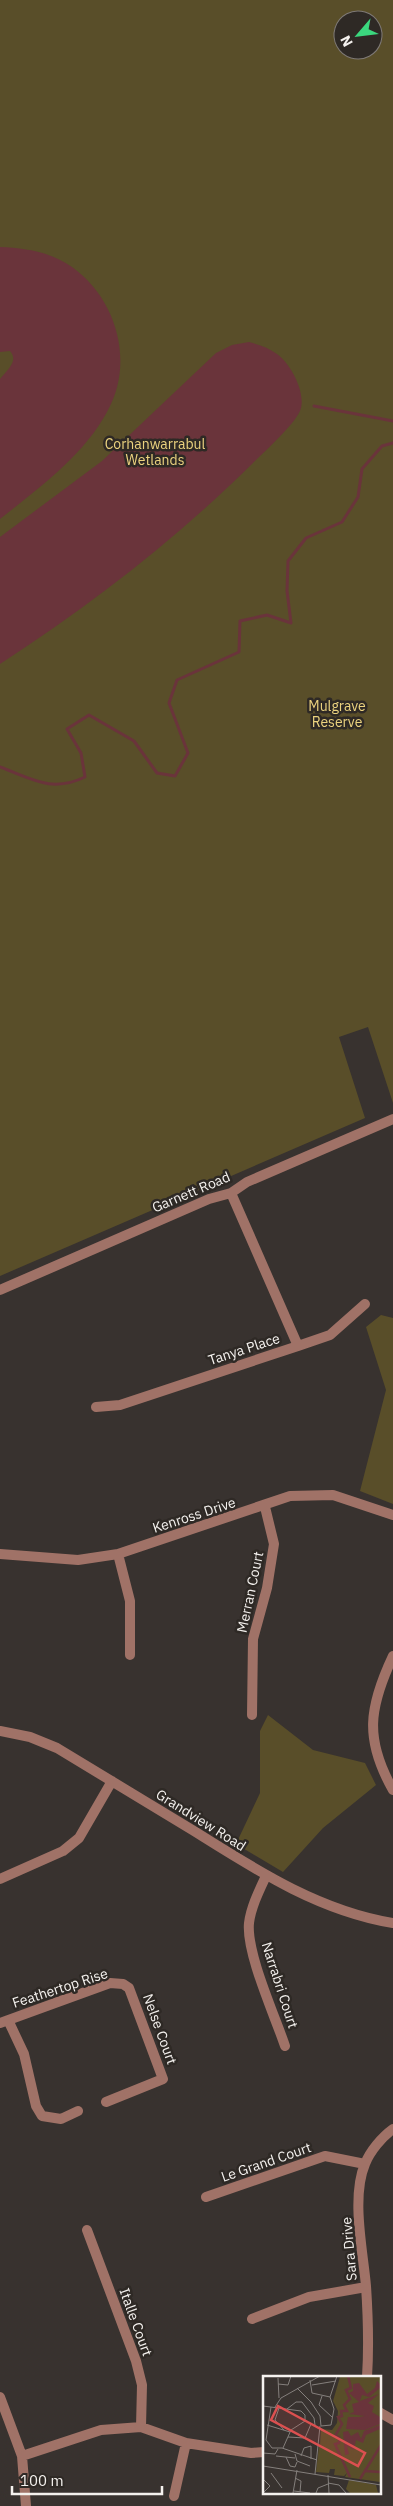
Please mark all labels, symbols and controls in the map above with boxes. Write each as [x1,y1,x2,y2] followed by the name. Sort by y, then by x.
[333,10,383,60] north arrow
[336,32,357,50] text: N
[105,435,206,469] park label: Corhanwarrabul Wetlands
[308,697,366,731] park label: Mulgrave Reserve
[149,1167,233,1217] street label: Garnett Road
[206,1329,282,1369] street label: Tanya Place
[150,1493,238,1537] street label: Kenross Drive
[233,1550,267,1634] street label: Merran Court
[153,1785,249,1855] street label: Grandview Road
[258,1940,302,2031] street label: Narrabri Court
[10,1964,110,2012] street label: Feathertop Rise
[139,1991,181,2067] street label: Nelse Court
[219,2138,314,2186] street label: Le Grand Court
[337,2216,361,2282] street label: Sara Drive
[115,2286,157,2359] street label: Italle Court
[263,2376,380,2494] inset map
[12,2464,162,2496] scale bar
[20,2471,64,2490] text: 100 m

